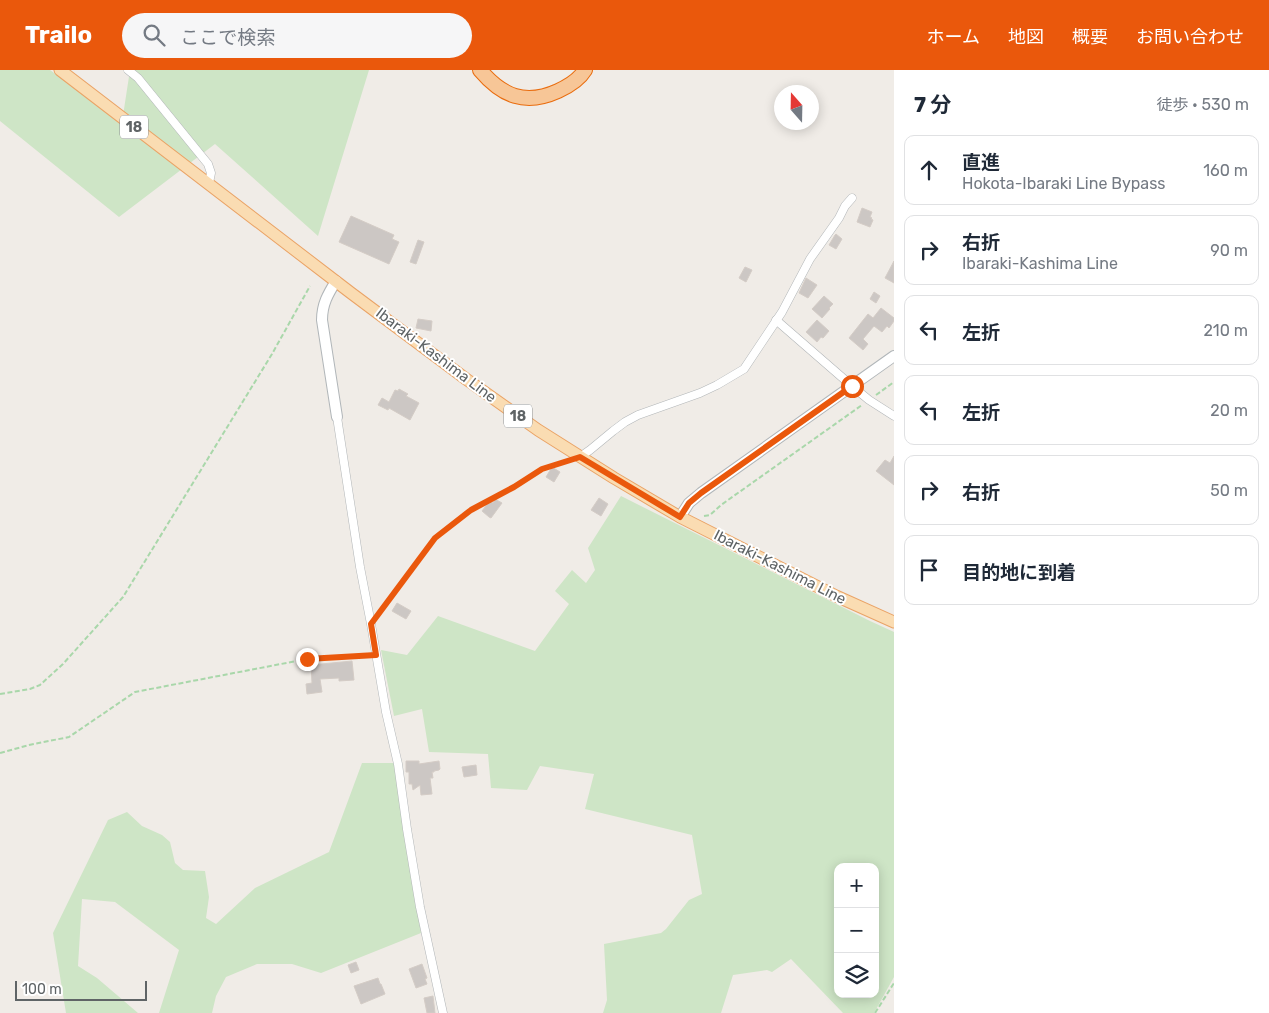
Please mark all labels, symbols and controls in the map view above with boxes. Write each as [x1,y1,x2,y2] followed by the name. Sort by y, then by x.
[122,13,472,58] search box
[25,21,92,49] text: Trailo
[140,21,168,49] icon: search
[180,26,275,49] text: ここで検索
[927,26,980,48] text: ホーム
[1008,26,1044,48] text: 地図
[1072,26,1108,48] text: 概要
[1136,26,1244,48] text: お問い合わせ
[774,85,819,130] north arrow
[914,92,952,117] text: 7 分
[1156,95,1249,114] text: 徒歩 · 530 m
[120,116,148,138] road number: 18
[962,151,1000,174] text: 直進
[915,156,943,184] icon: ahead
[1203,161,1248,180] text: 160 m
[962,174,1166,193] text: Hokota-Ibaraki Line Bypass
[962,231,1000,254] text: 右折
[915,236,943,264] icon: right
[1210,241,1248,260] text: 90 m
[962,254,1118,273] text: Ibaraki-Kashima Line
[372,304,500,406] street label: Ibaraki-Kashima Line
[915,316,943,344] icon: left
[962,321,1000,344] text: 左折
[1203,321,1248,340] text: 210 m
[841,375,864,398] route start
[915,396,943,424] icon: left
[962,401,1000,424] text: 左折
[1210,401,1248,420] text: 20 m
[504,404,532,428] road number: 18
[915,476,943,504] icon: right
[962,481,1000,504] text: 右折
[1210,481,1248,500] text: 50 m
[711,526,849,608] street label: Ibaraki-Kashima Line
[915,556,943,584] icon: arrive
[962,561,1076,584] text: 目的地に到着
[296,648,319,671] route end
[834,863,879,998] map controls
[834,863,879,908] button: +
[834,908,879,953] button: −
[834,953,879,998] button: layers
[15,978,148,1001] scale bar
[22,981,62,998] text: 100 m

